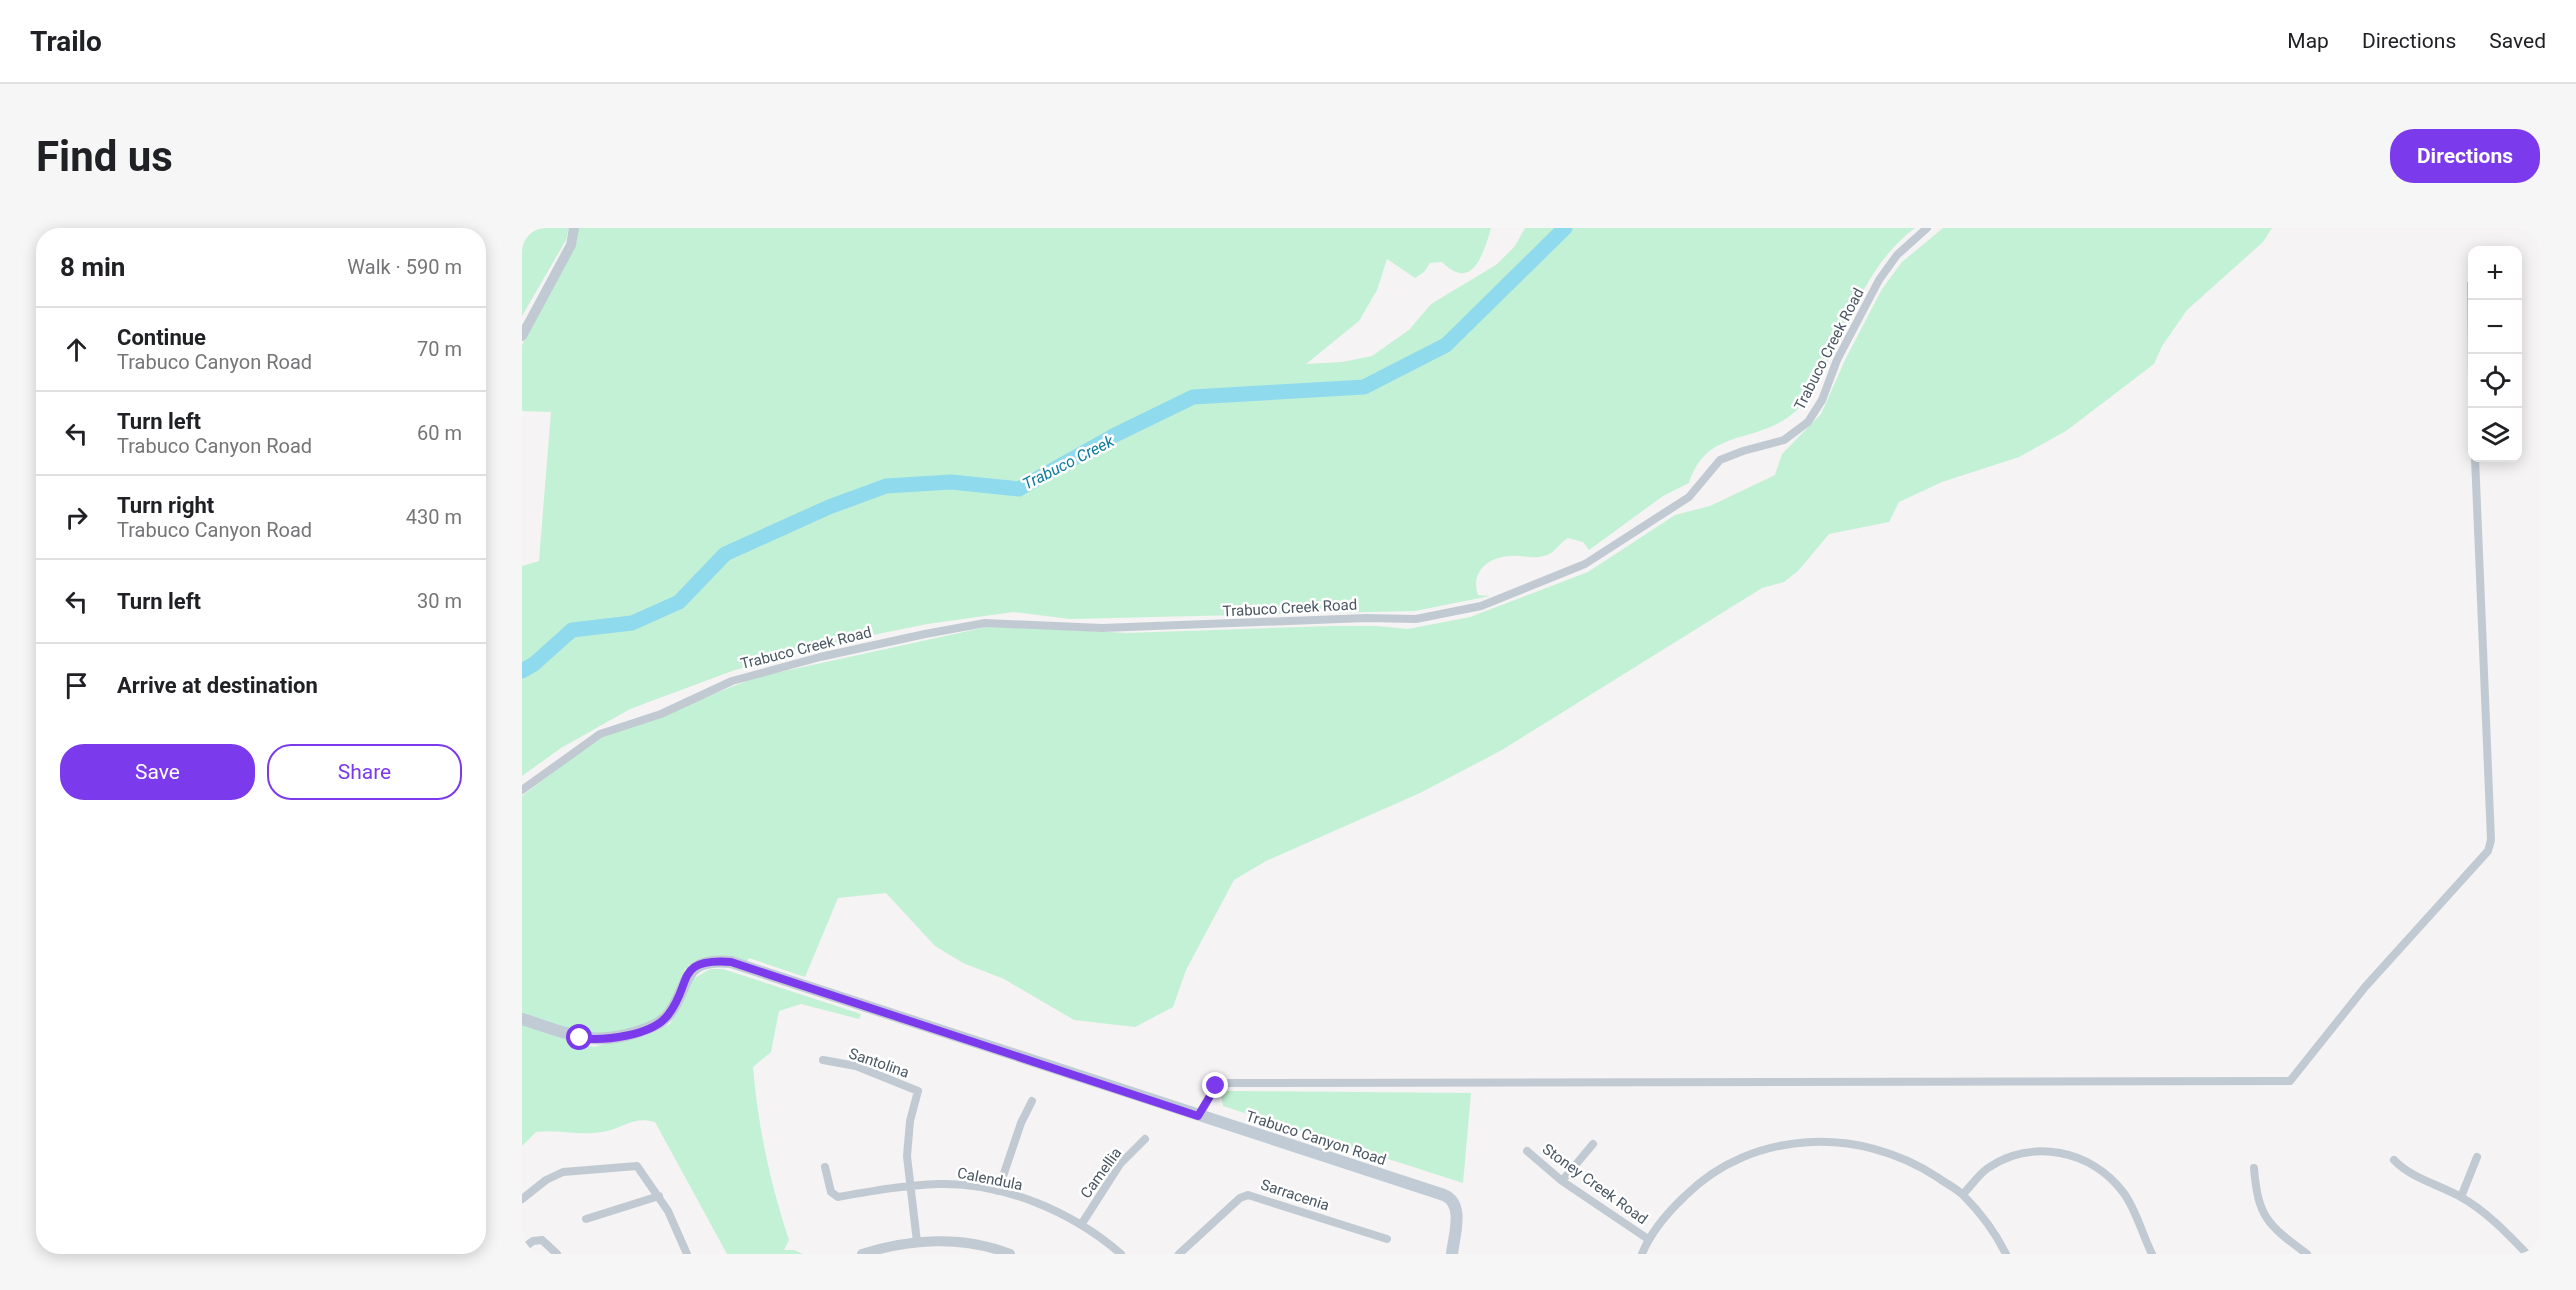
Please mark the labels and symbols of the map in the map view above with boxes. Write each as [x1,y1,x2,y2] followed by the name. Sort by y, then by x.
[1790,285,1868,413] street label: Trabuco Creek Road
[1019,431,1118,494] water label: Trabuco Creek
[1222,595,1358,621] street label: Trabuco Creek Road
[739,623,873,673] street label: Trabuco Creek Road
[566,1024,592,1050] route start
[847,1044,911,1082] street label: Santolina
[1202,1072,1228,1098] route end
[1244,1107,1388,1169] street label: Trabuco Canyon Road
[1539,1140,1651,1228] street label: Stoney Creek Road
[1077,1144,1125,1202] street label: Camellia
[956,1164,1024,1194] street label: Calendula
[1258,1175,1332,1215] street label: Sarracenia

